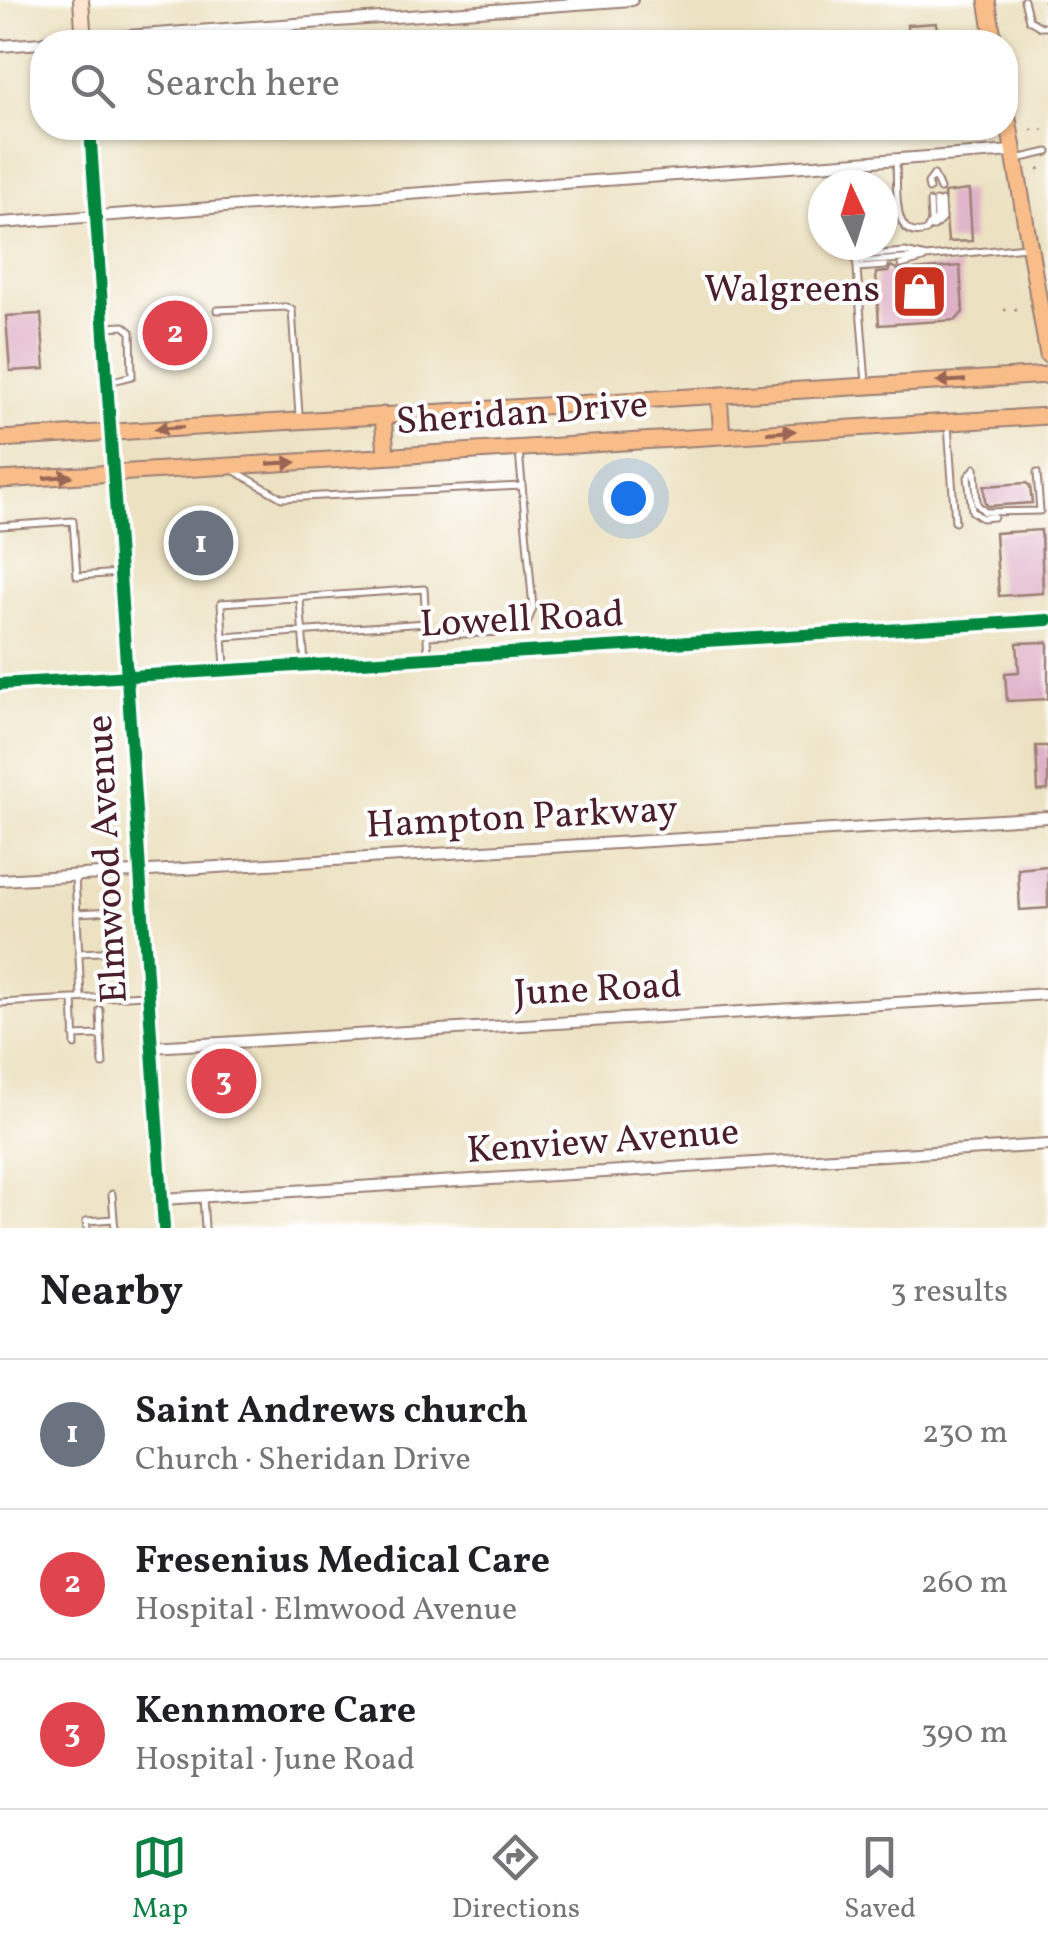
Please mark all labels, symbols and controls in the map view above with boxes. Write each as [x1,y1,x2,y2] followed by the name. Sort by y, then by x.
[30,30,1018,140] search box
[65,58,120,113] icon: search
[145,59,340,112] text: Search here
[808,170,898,260] north arrow
[889,261,949,321] shop icon: Walgreens
[704,265,880,318] place label: Walgreens
[142,296,208,370] pin: 2
[934,373,966,389] one-way arrow
[394,380,650,450] street label: Sheridan Drive
[153,420,185,436] one-way arrow
[766,424,798,440] one-way arrow
[267,455,299,471] one-way arrow
[42,468,74,484] one-way arrow
[603,473,654,524] your location
[168,506,234,580] pin: 1
[419,589,625,653] street label: Lowell Road
[75,713,143,1005] street label: Elmwood Avenue
[365,784,679,854] street label: Hampton Parkway
[513,960,683,1022] street label: June Road
[192,1044,256,1118] pin: 3
[465,1107,741,1179] street label: Kenview Avenue
[40,1264,183,1323] text: Nearby
[890,1271,1008,1315] text: 3 results
[135,1386,528,1439] text: Saint Andrews church
[66,1412,79,1456] text: 1
[922,1412,1008,1456] text: 230 m
[135,1439,471,1483] text: Church · Sheridan Drive
[135,1536,550,1589] text: Fresenius Medical Care
[64,1562,81,1606] text: 2
[921,1562,1008,1606] text: 260 m
[135,1589,517,1633] text: Hospital · Elmwood Avenue
[135,1686,416,1739] text: Kennmore Care
[64,1712,81,1756] text: 3
[921,1712,1008,1756] text: 390 m
[135,1739,415,1783] text: Hospital · June Road
[132,1830,188,1929] tab: Map
[452,1830,580,1929] tab: Directions
[844,1830,916,1929] tab: Saved

